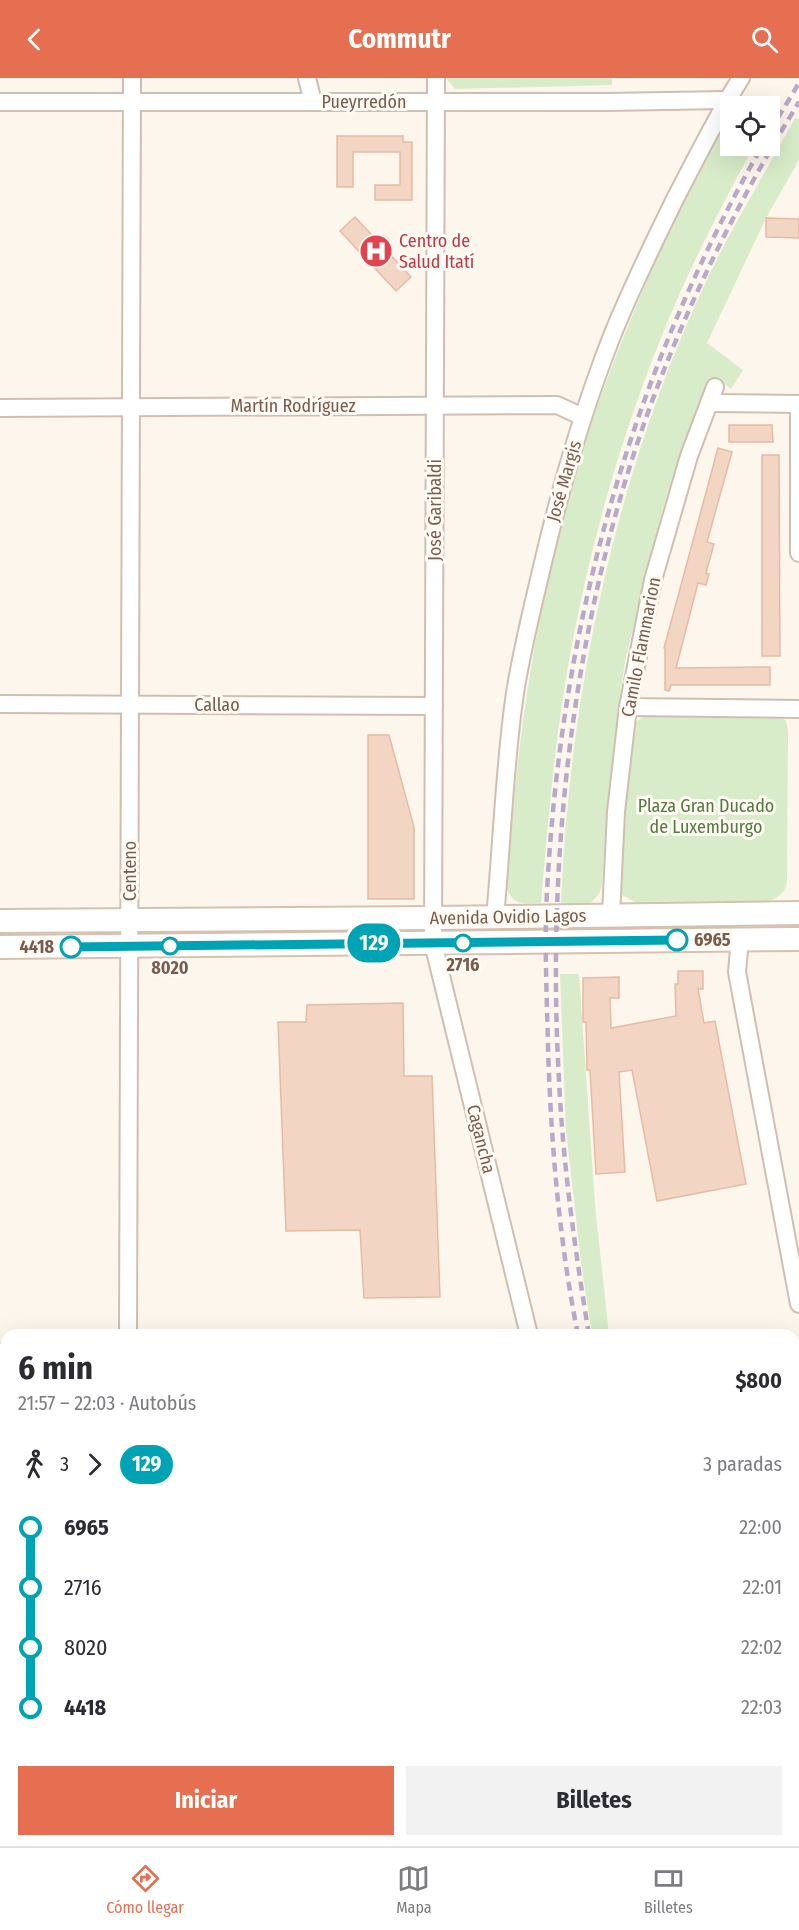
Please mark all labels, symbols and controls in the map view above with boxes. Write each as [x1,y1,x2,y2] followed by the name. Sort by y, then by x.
[18,23,51,56] icon: back
[348,23,451,55] text: Commutr
[748,23,781,56] icon: search
[322,91,406,113] street label: Pueyrredón
[720,96,780,156] map controls
[720,96,780,156] button: locate
[399,230,475,273] place label: Centro de Salud Itatí
[358,233,394,269] hospital icon: Centro de Salud Itatí
[230,395,356,417] street label: Martín Rodríguez
[542,438,586,524] street label: José Margis
[424,459,446,561] street label: José Garibaldi
[617,575,665,719] street label: Camilo Flammarion
[194,694,240,716] street label: Callao
[638,795,774,838] park label: Plaza Gran Ducado de Luxemburgo
[119,841,141,901] street label: Centeno
[430,905,587,929] street label: Avenida Ovidio Lagos
[340,924,409,962] line badge: 129
[666,929,688,951] marker: 6965
[694,929,731,951] place label: 6965
[359,930,389,956] text: 129
[454,934,472,952] marker: 2716
[20,936,54,958] place label: 4418
[60,936,82,958] marker: 4418
[161,937,179,955] marker: 8020
[446,954,479,976] place label: 2716
[151,957,189,979] place label: 8020
[462,1102,500,1176] street label: Cagancha
[18,1348,93,1388] text: 6 min
[735,1367,782,1394] text: $800
[18,1391,196,1415] text: 21:57 – 22:03 · Autobús
[18,1448,51,1481] icon: walk
[78,1448,111,1481] icon: forward
[132,1451,161,1477] text: 129
[60,1452,69,1476] text: 3
[703,1452,782,1476] text: 3 paradas
[64,1514,109,1541] text: 6965
[739,1515,782,1539] text: 22:00
[64,1574,102,1601] text: 2716
[742,1575,782,1599] text: 22:01
[64,1634,107,1661] text: 8020
[741,1635,782,1659] text: 22:02
[64,1694,106,1721] text: 4418
[741,1695,782,1719] text: 22:03
[18,1766,394,1835] button: Iniciar
[406,1766,782,1835] button: Billetes
[106,1862,184,1917] tab: Cómo llegar
[396,1862,432,1917] tab: Mapa
[644,1862,693,1917] tab: Billetes

